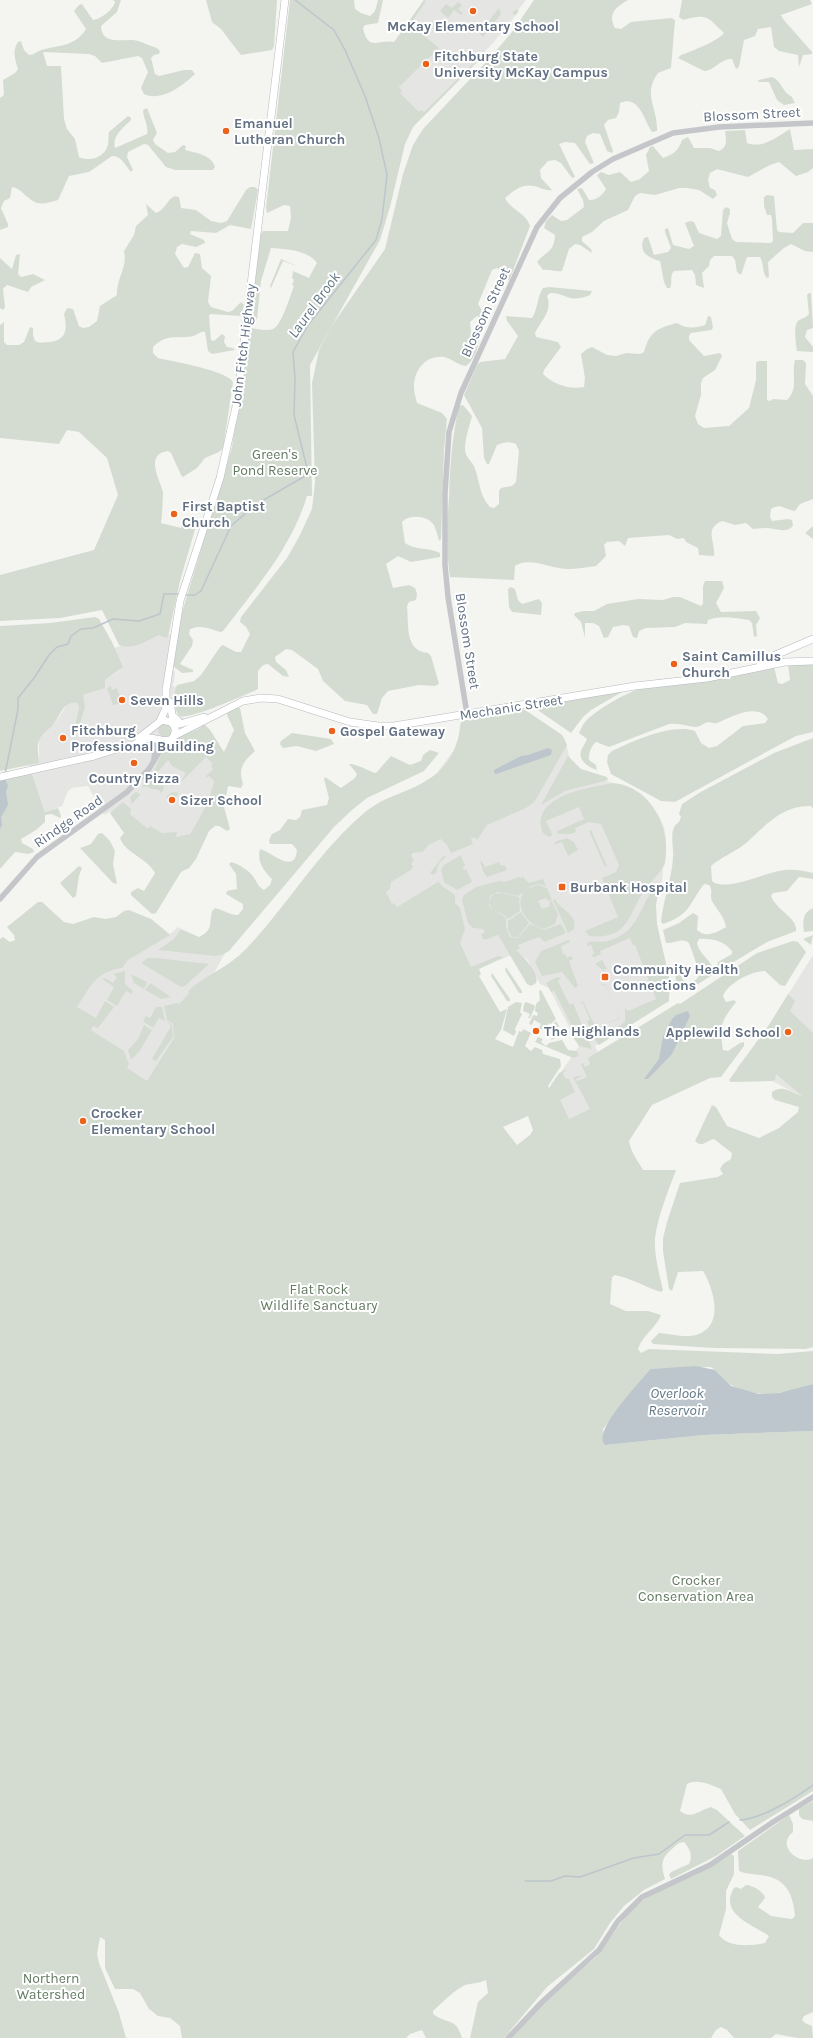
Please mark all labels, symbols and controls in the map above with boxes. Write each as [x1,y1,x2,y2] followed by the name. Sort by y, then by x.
[468,6,478,16] marker: McKay Elementary School
[387,18,559,35] place label: McKay Elementary School
[434,48,608,81] place label: Fitchburg State University McKay Campus
[421,59,431,69] marker: Fitchburg State University McKay Campus
[703,103,801,126] street label: Blossom Street
[234,115,345,148] place label: Emanuel Lutheran Church
[221,126,231,136] marker: Emanuel Lutheran Church
[457,264,514,360] street label: Blossom Street
[284,268,344,341] water label: Laurel Brook
[228,282,260,407] street label: John Fitch Highway
[232,446,318,479] park label: Green's Pond Reserve
[182,498,265,531] place label: First Baptist Church
[169,509,179,519] marker: First Baptist Church
[451,592,484,691] street label: Blossom Street
[682,648,781,681] place label: Saint Camillus Church
[669,659,679,669] marker: Saint Camillus Church
[458,691,564,724] street label: Mechanic Street
[130,692,204,709] place label: Seven Hills
[117,695,127,705] marker: Seven Hills
[71,722,214,755] place label: Fitchburg Professional Building
[340,723,445,740] place label: Gospel Gateway
[327,726,337,736] marker: Gospel Gateway
[58,733,68,743] marker: Fitchburg Professional Building
[129,758,139,768] marker: Country Pizza
[89,770,179,787] place label: Country Pizza
[31,791,106,851] street label: Rindge Road
[180,792,262,809] place label: Sizer School
[167,795,177,805] marker: Sizer School
[570,879,687,896] place label: Burbank Hospital
[557,882,567,892] marker: Burbank Hospital
[613,961,739,994] place label: Community Health Connections
[600,972,610,982] marker: Community Health Connections
[544,1023,640,1040] place label: The Highlands
[666,1024,780,1041] place label: Applewild School
[531,1026,541,1036] marker: The Highlands
[783,1027,793,1037] marker: Applewild School
[91,1105,215,1138] place label: Crocker Elementary School
[78,1116,88,1126] marker: Crocker Elementary School
[260,1281,378,1314] park label: Flat Rock Wildlife Sanctuary
[648,1384,707,1419] water label: Overlook Reservoir
[638,1572,754,1605] park label: Crocker Conservation Area
[17,1970,85,2003] park label: Northern Watershed

